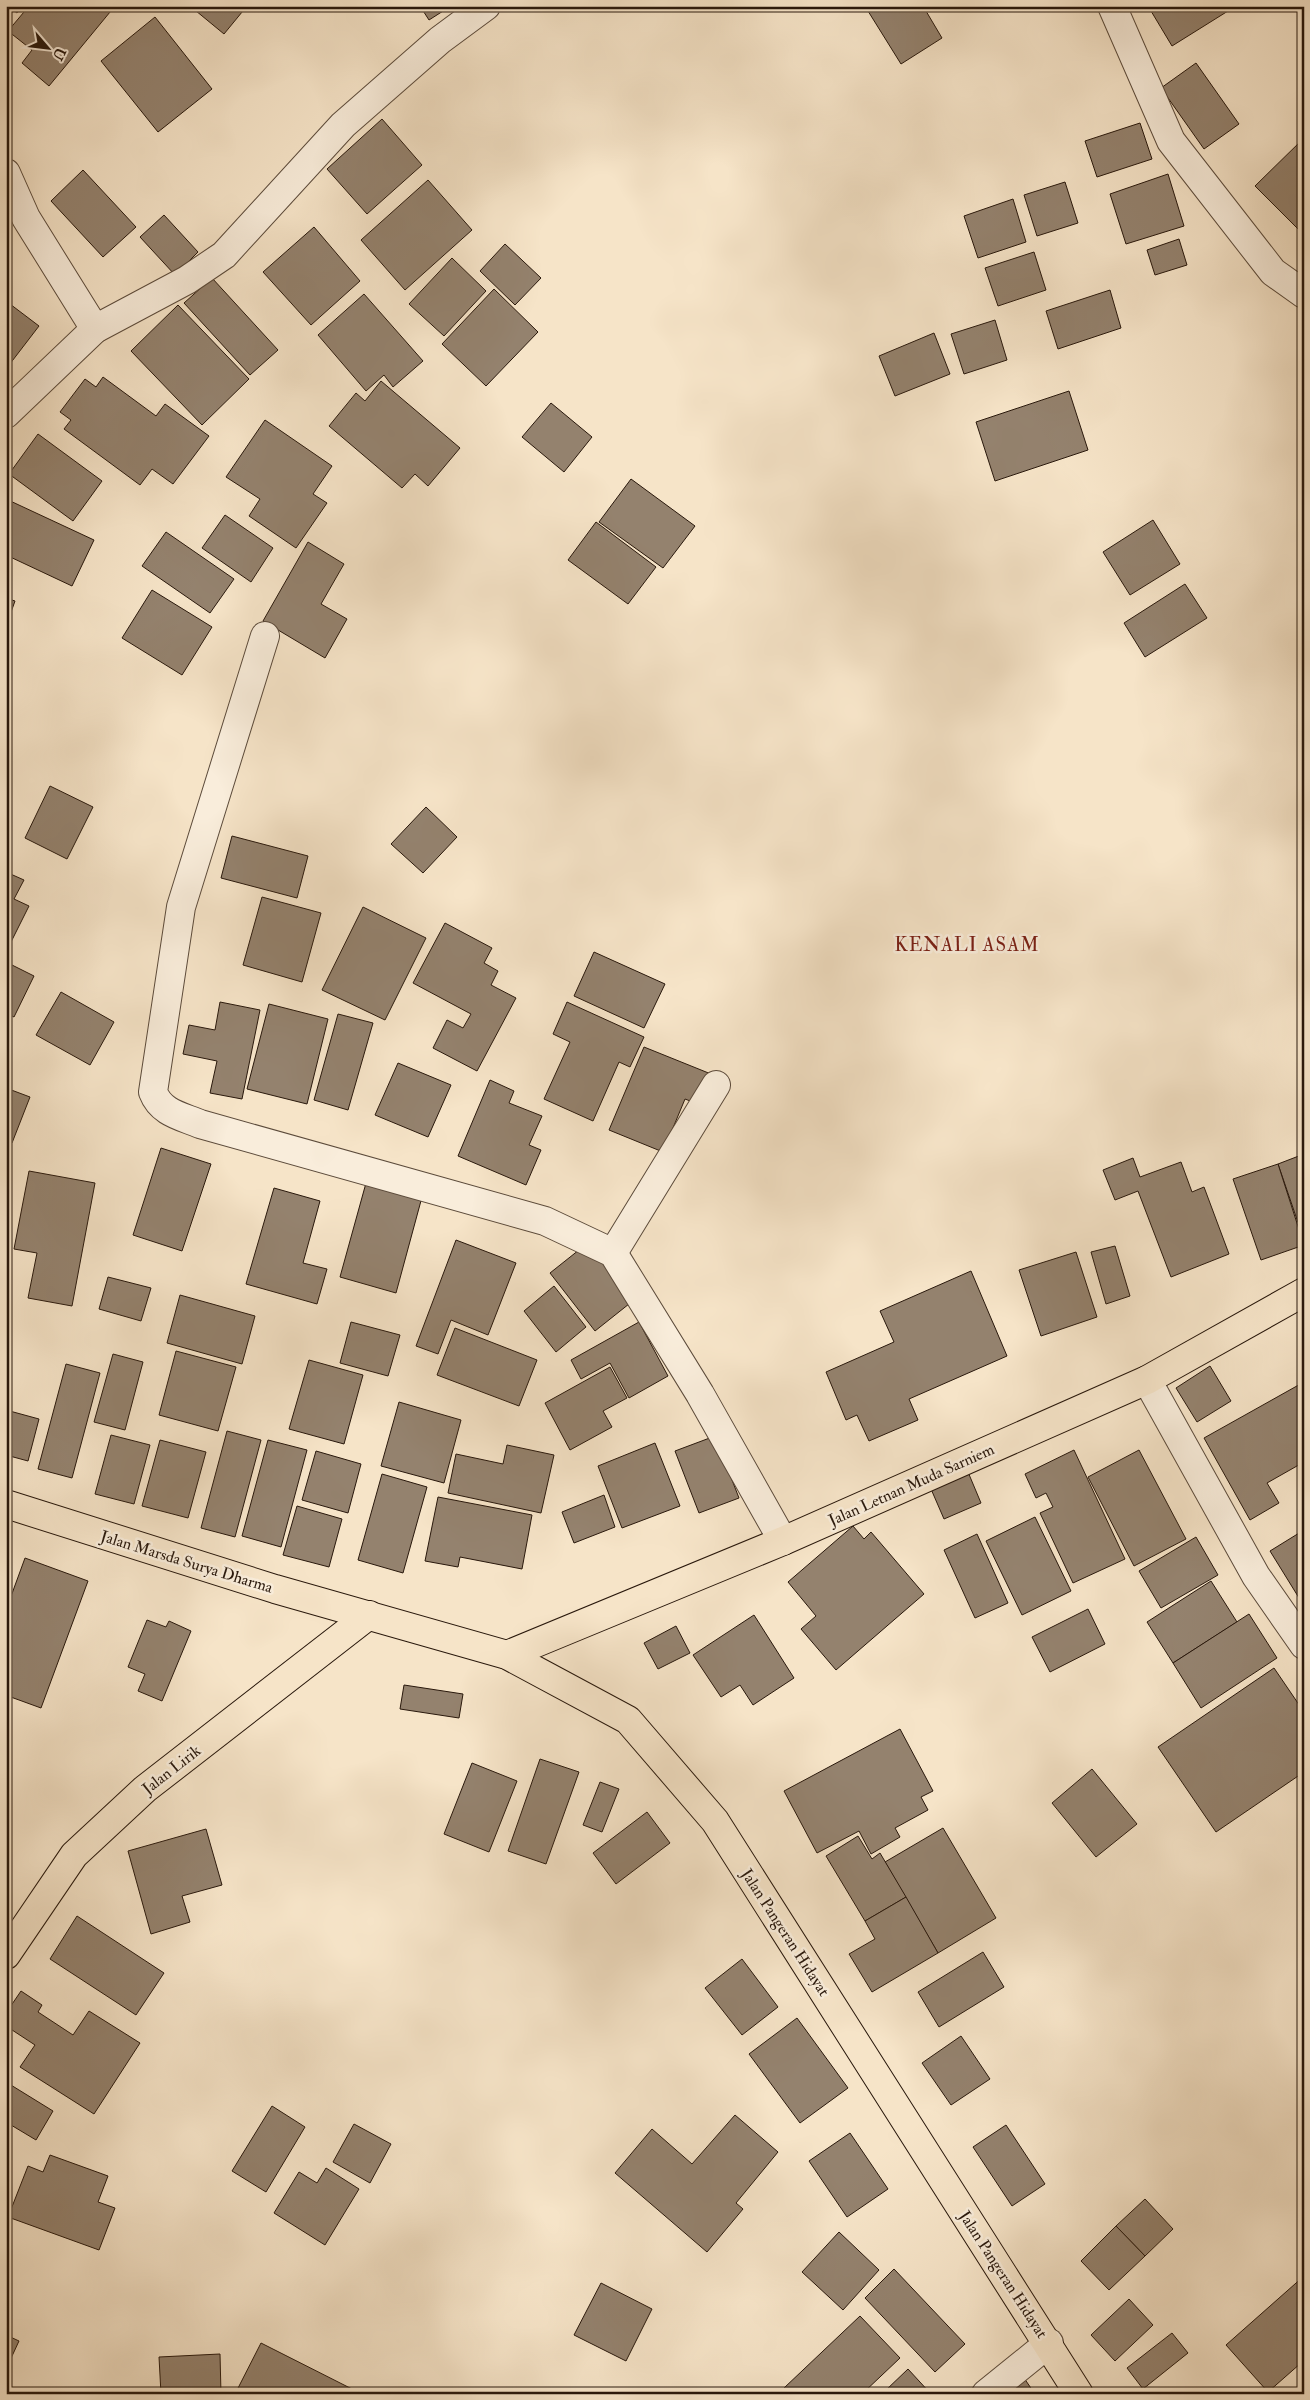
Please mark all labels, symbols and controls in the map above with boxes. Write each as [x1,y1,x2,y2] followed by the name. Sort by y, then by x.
[22,22,72,72] north arrow
[49,45,69,63] text: U
[894,933,1040,957] district label: KENALI ASAM
[825,1439,998,1532] street label: Jalan Letnan Muda Sarniem
[97,1526,276,1599] street label: Jalan Marsda Surya Dharma
[138,1741,206,1800] street label: Jalan Lirik
[735,1864,834,2001] street label: Jalan Pangeran Hidayat
[953,2206,1052,2343] street label: Jalan Pangeran Hidayat

